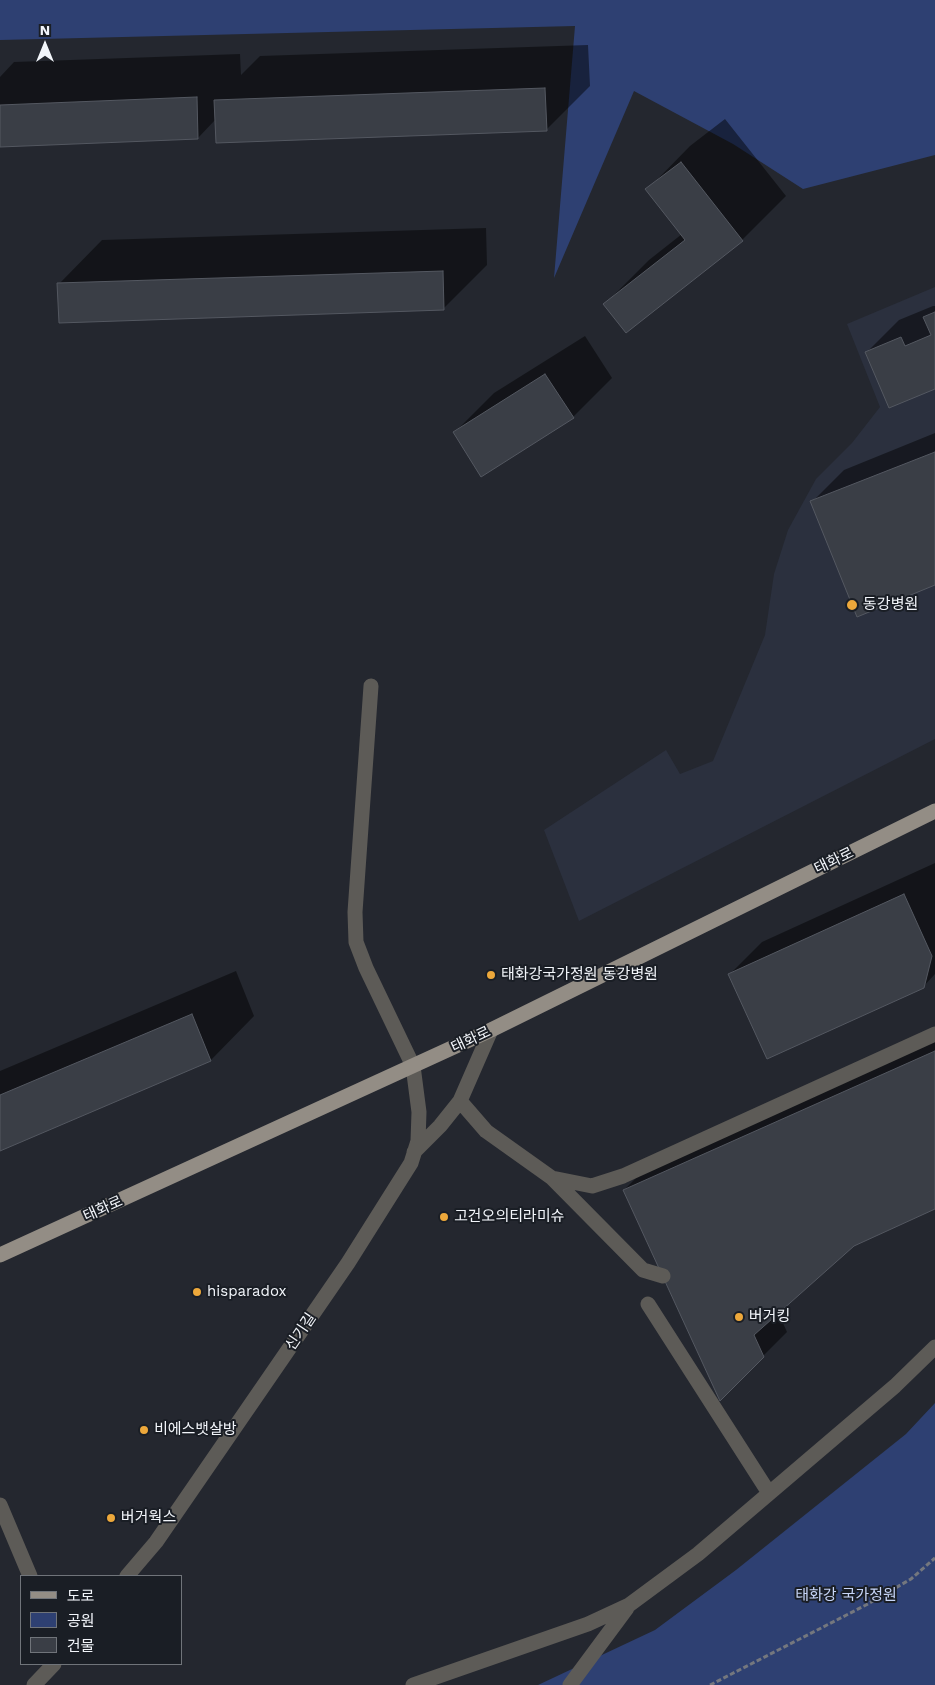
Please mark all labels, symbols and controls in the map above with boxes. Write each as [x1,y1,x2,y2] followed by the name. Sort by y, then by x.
[20,20,70,70] north arrow
[40,22,50,38] text: N
[863,596,918,614] place label: 동강병원
[845,598,859,612] marker: 동강병원
[811,844,857,878] street label: 태화로
[501,966,658,984] place label: 태화강국가정원 동강병원
[485,969,497,981] marker: 태화강국가정원 동강병원
[448,1023,494,1057] street label: 태화로
[80,1192,126,1226] street label: 태화로
[454,1208,564,1226] place label: 고건오의티라미슈
[438,1211,450,1223] marker: 고건오의티라미슈
[207,1283,287,1301] place label: hisparadox
[191,1286,203,1298] marker: hisparadox
[749,1308,790,1326] place label: 버거킹
[282,1310,320,1354] street label: 신기길
[733,1311,745,1323] marker: 버거킹
[154,1421,237,1439] place label: 비에스뱃살방
[138,1424,150,1436] marker: 비에스뱃살방
[121,1509,176,1527] place label: 버거웍스
[105,1512,117,1524] marker: 버거웍스
[20,1575,182,1665] legend
[67,1587,95,1605] text: 도로
[795,1587,897,1605] park label: 태화강 국가정원
[67,1612,95,1630] text: 공원
[67,1637,95,1655] text: 건물

